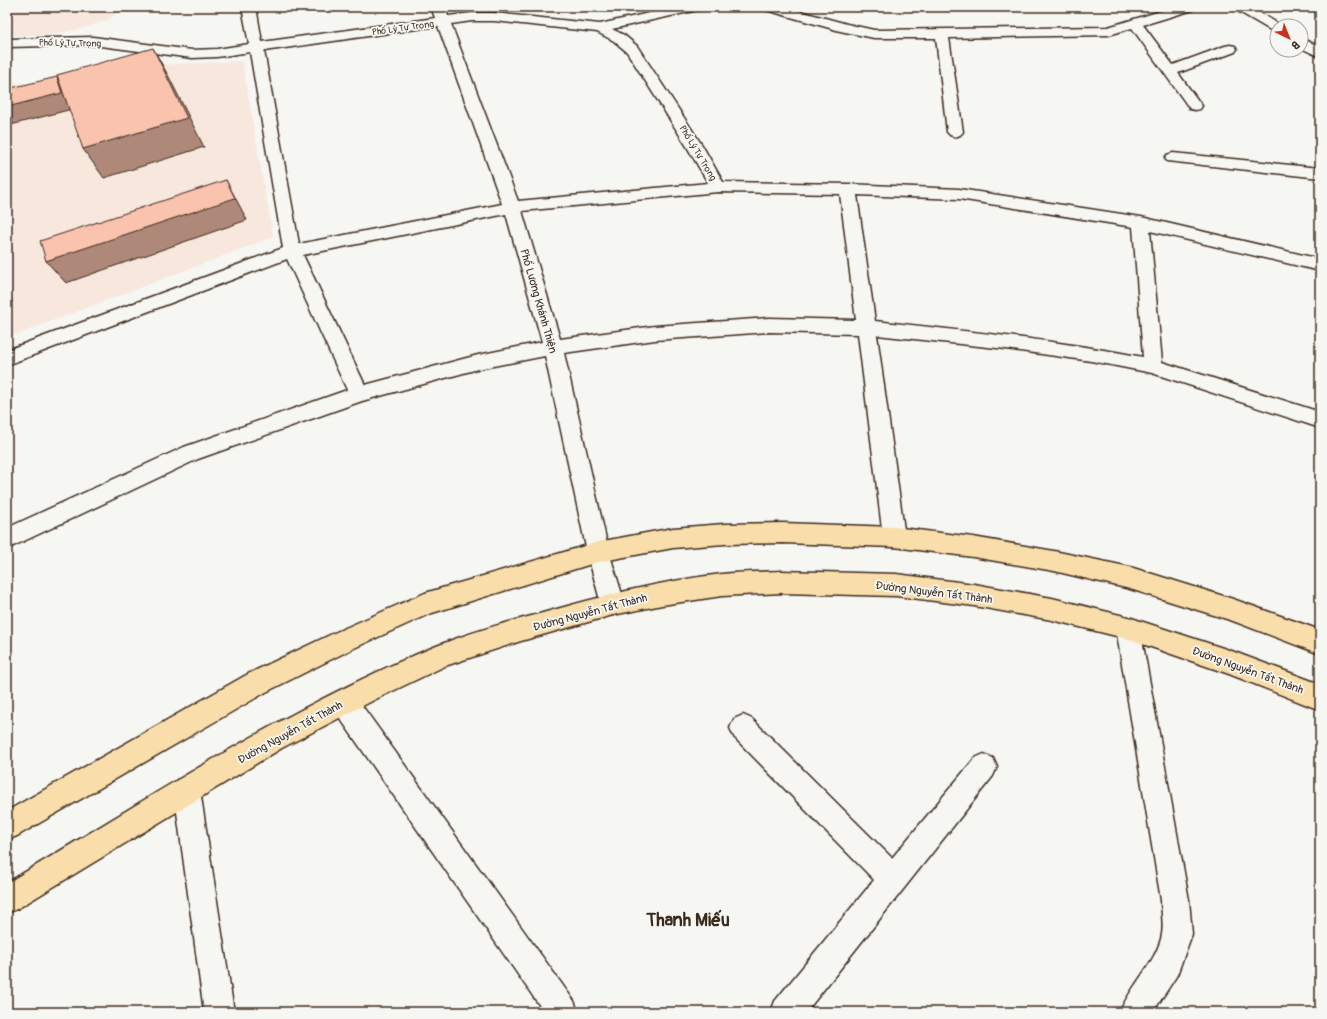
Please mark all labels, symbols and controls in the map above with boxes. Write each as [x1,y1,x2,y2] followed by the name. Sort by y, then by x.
[371,18,435,38] street label: Phố Lý Tự Trọng
[1269,18,1309,58] north arrow
[39,36,102,50] street label: Phố Lý Tự Trọng
[1289,38,1302,52] text: B
[677,123,719,183] street label: Phố Lý Tự Trọng
[517,248,560,355] street label: Phố Lương Khánh Thiện
[875,578,993,606] street label: Đường Nguyễn Tất Thành
[532,590,648,634] street label: Đường Nguyễn Tất Thành
[1190,643,1306,697] street label: Đường Nguyễn Tất Thành
[235,697,345,767] street label: Đường Nguyễn Tất Thành
[645,909,730,932] district label: Thanh Miếu

